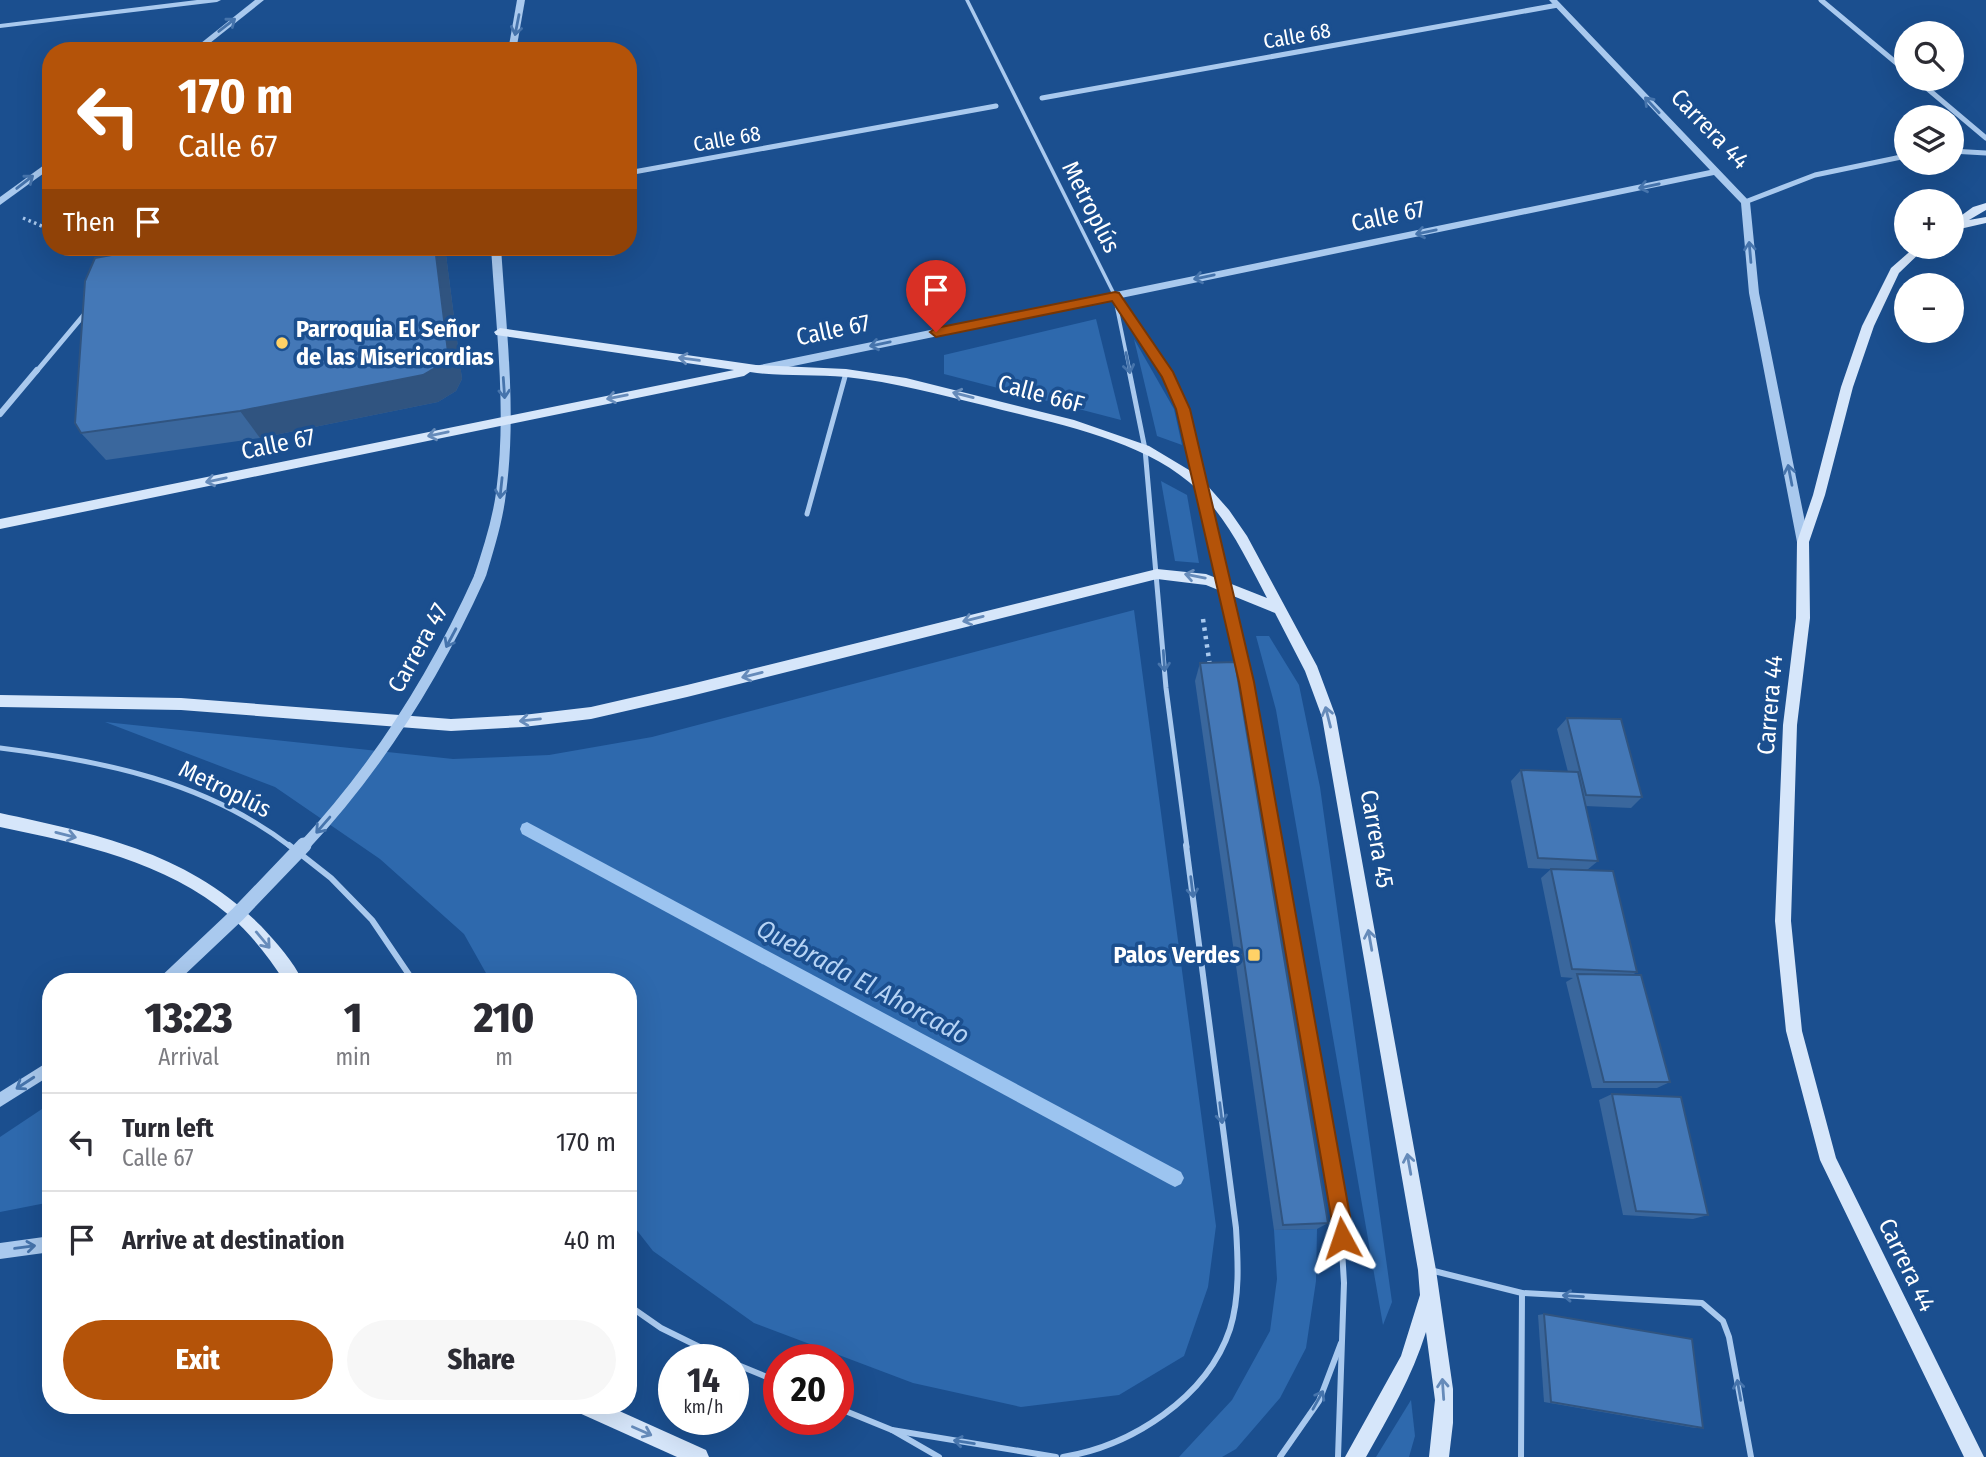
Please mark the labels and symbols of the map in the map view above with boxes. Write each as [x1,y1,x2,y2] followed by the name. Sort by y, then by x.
[509,13,523,36] one-way arrow
[1261,17,1333,55] street label: Calle 68
[218,18,236,33] one-way arrow
[1665,83,1755,175] street label: Carrera 44
[1644,97,1661,114] one-way arrow
[691,120,763,158] street label: Calle 68
[1056,157,1126,257] street label: Metroplús
[16,175,34,190] one-way arrow
[1638,179,1661,193] one-way arrow
[1349,194,1428,237] street label: Calle 67
[1415,225,1438,239] one-way arrow
[1743,241,1756,263] one-way arrow
[906,260,966,332] pin
[1193,271,1216,285] one-way arrow
[794,308,873,351] street label: Calle 67
[296,315,494,371] place label: Parroquia El Señor de las Misericordias
[274,335,290,351] marker: Parroquia El Señor de las Misericordias
[869,337,892,351] one-way arrow
[1122,351,1135,374] one-way arrow
[678,353,700,366] one-way arrow
[995,369,1088,419] street label: Calle 66F
[498,376,511,399] one-way arrow
[952,388,975,401] one-way arrow
[606,391,629,405] one-way arrow
[239,422,318,465] street label: Calle 67
[427,428,450,442] one-way arrow
[1782,464,1796,487] one-way arrow
[205,473,228,487] one-way arrow
[495,477,508,499] one-way arrow
[1184,569,1207,582] one-way arrow
[382,598,454,697] street label: Carrera 47
[962,613,985,626] one-way arrow
[444,627,458,648] one-way arrow
[1158,650,1171,672] one-way arrow
[1752,654,1788,756] street label: Carrera 44
[742,669,764,682] one-way arrow
[1321,706,1334,729] one-way arrow
[519,714,542,727] one-way arrow
[174,755,276,823] street label: Metroplús
[1355,788,1399,890] street label: Carrera 45
[315,816,331,834] one-way arrow
[55,830,77,843] one-way arrow
[1185,875,1198,898] one-way arrow
[751,913,975,1051] water label: Quebrada El Ahorcado
[1363,929,1376,952] one-way arrow
[255,930,271,948] one-way arrow
[1114,941,1240,969] place label: Palos Verdes
[1246,947,1262,963] marker: Palos Verdes
[16,1077,36,1091] one-way arrow
[1215,1101,1228,1124] one-way arrow
[1402,1154,1415,1176] one-way arrow
[1305,1201,1379,1275] position arrow
[1873,1214,1941,1316] street label: Carrera 44
[13,1240,36,1253] one-way arrow
[1562,1289,1585,1302] one-way arrow
[763,1344,854,1435] speed limit sign: 20
[1436,1378,1449,1401] one-way arrow
[1732,1379,1745,1402] one-way arrow
[1311,1391,1325,1411] one-way arrow
[631,1425,652,1438] one-way arrow
[953,1435,976,1448] one-way arrow

